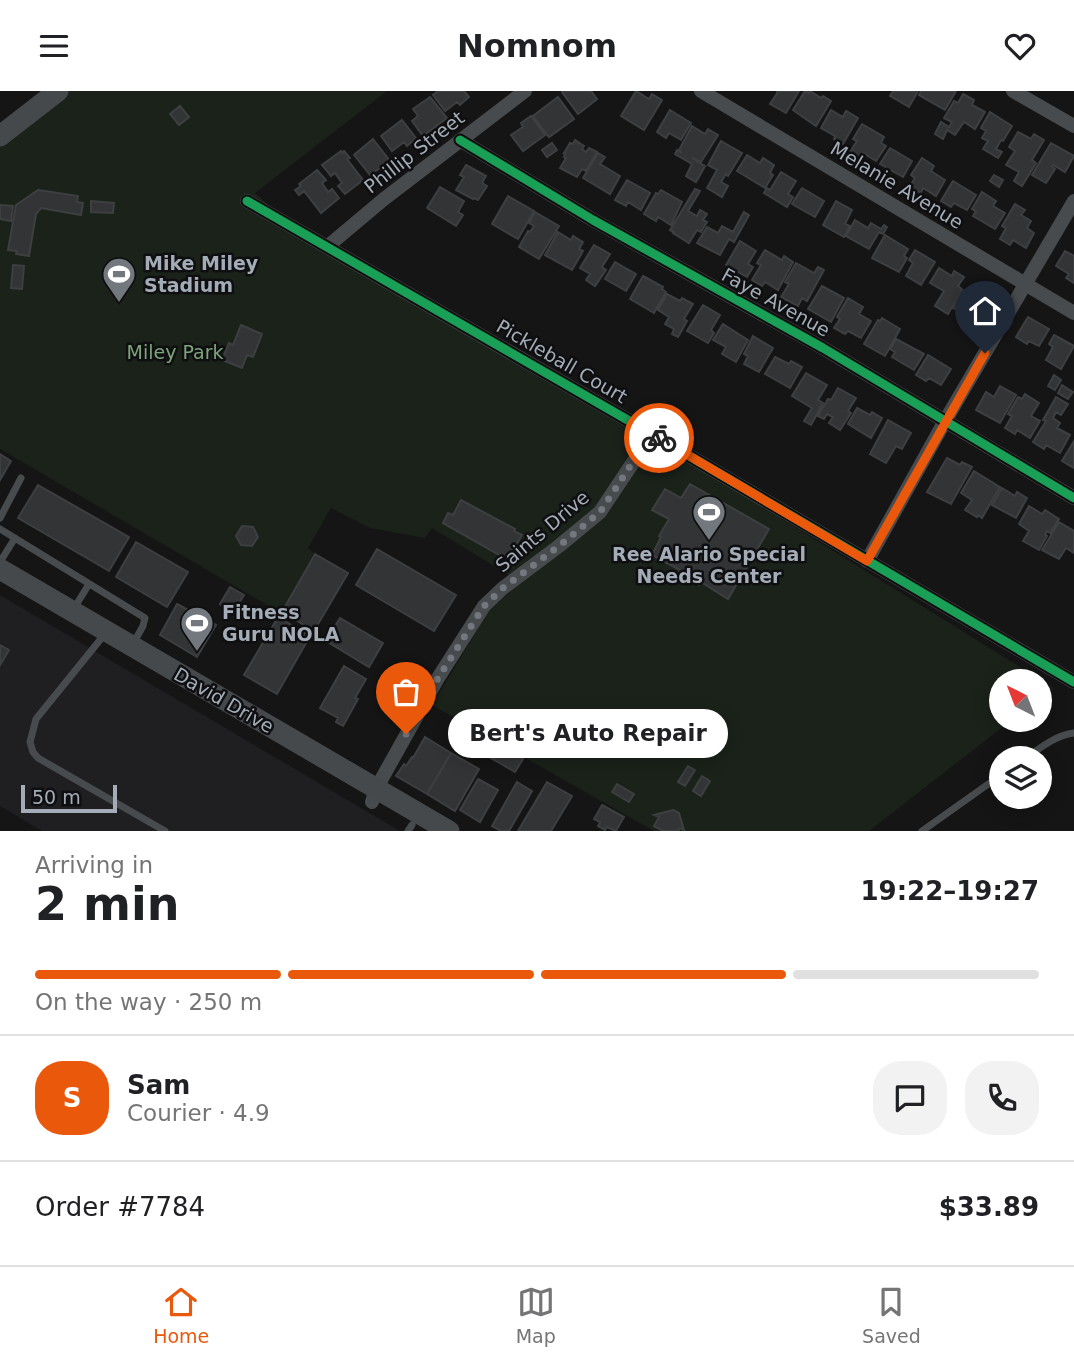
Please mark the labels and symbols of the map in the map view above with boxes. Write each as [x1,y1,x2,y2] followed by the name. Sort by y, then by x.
[360,106,468,198] street label: Phillip Street
[827,137,967,233] street label: Melanie Avenue
[144,252,259,296] place label: Mike Miley Stadium
[100,255,138,304] sports icon: Mike Miley Stadium
[718,263,834,341] street label: Faye Avenue
[955,281,1015,353] pin
[493,315,631,407] street label: Pickleball Court
[127,341,224,363] park label: Miley Park
[624,403,694,473] courier
[491,486,593,576] street label: Saints Drive
[690,493,728,542] sports icon: Ree Alario Special Needs Center
[612,543,806,587] place label: Ree Alario Special Needs Center
[222,601,340,645] place label: Fitness Guru NOLA
[178,604,216,653] sports icon: Fitness Guru NOLA
[376,662,436,734] pin
[170,663,278,737] street label: David Drive
[989,669,1052,731] north arrow
[448,709,728,759] callout: Bert's Auto Repair
[21,782,117,814] scale bar

